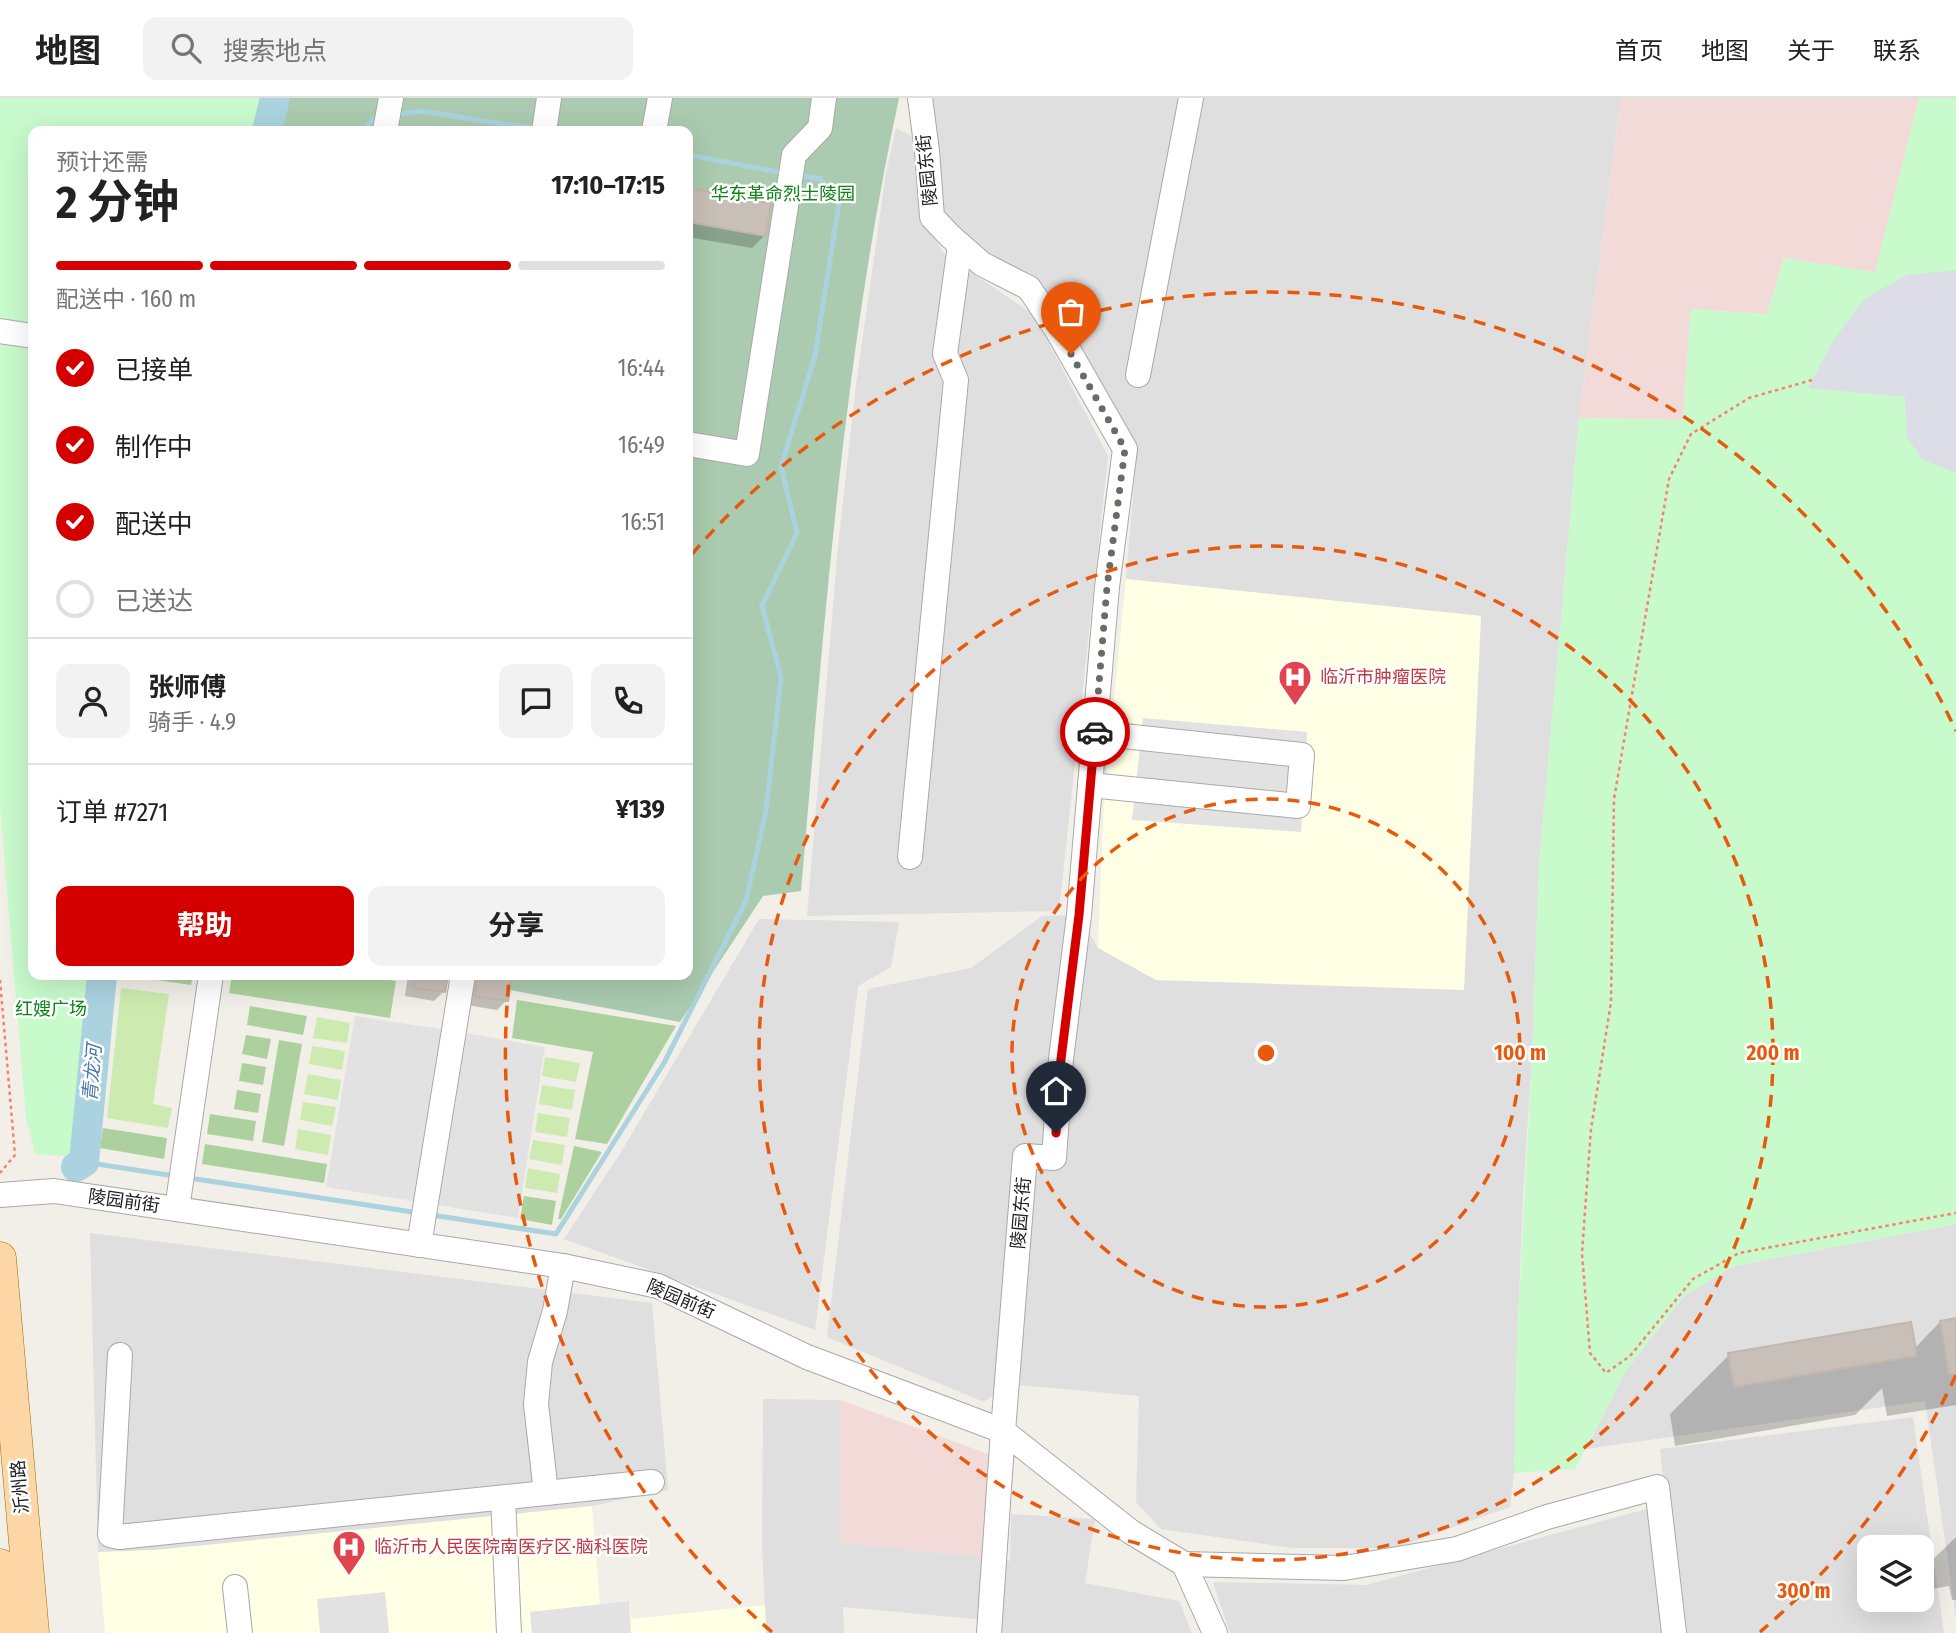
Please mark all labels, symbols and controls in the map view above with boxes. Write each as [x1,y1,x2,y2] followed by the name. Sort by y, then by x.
[143,17,633,80] search box
[167,29,205,67] icon: search
[35,31,101,71] text: 地图
[223,36,327,67] text: 搜索地点
[1615,37,1663,65] text: 首页
[1701,37,1749,65] text: 地图
[1787,37,1835,65] text: 关于
[1873,37,1921,65] text: 联系
[912,133,942,207] street label: 陵园东街
[56,148,148,176] text: 预计还需
[551,170,665,201] text: 17:10–17:15
[56,175,179,230] text: 2 分钟
[711,183,855,205] park label: 华东革命烈士陵园
[1041,282,1101,354] pin
[56,285,196,313] text: 配送中 · 160 m
[1052,293,1090,331] icon: bag
[56,349,94,387] icon: check
[618,354,665,382] text: 16:44
[115,355,193,386] text: 已接单
[56,426,94,464] icon: check
[618,431,665,459] text: 16:49
[115,432,193,463] text: 制作中
[56,503,94,541] icon: check
[621,508,665,536] text: 16:51
[115,509,193,540] text: 配送中
[115,586,193,617] text: 已送达
[1276,658,1314,707] hospital icon: 临沂市肿瘤医院
[56,664,130,738] button: person
[499,664,573,738] button: chat
[591,664,665,738] button: phone
[1320,666,1446,688] place label: 临沂市肿瘤医院
[148,672,226,703] text: 张师傅
[1060,697,1130,767] courier
[148,708,236,736] text: 骑手 · 4.9
[1076,713,1114,751] icon: car
[616,794,665,825] text: ¥139
[56,797,168,828] text: 订单 #7271
[56,886,354,966] button: 帮助
[368,886,665,966] button: 分享
[15,998,87,1020] park label: 红嫂广场
[78,1040,106,1102] water label: 青龙河
[1494,1040,1546,1066] text: 100 m
[1745,1040,1800,1066] text: 200 m
[1254,1041,1278,1065] centre of rings
[1026,1061,1086,1133] pin
[1037,1072,1075,1110] icon: home
[1007,1176,1035,1250] street label: 陵园东街
[87,1185,161,1217] street label: 陵园前街
[644,1275,718,1323] street label: 陵园前街
[7,1459,33,1515] street label: 沂州路
[330,1528,368,1577] hospital icon: 临沂市人民医院南医疗区·脑科医院
[1857,1535,1934,1612] map controls
[1857,1535,1934,1612] button: layers
[374,1536,648,1558] place label: 临沂市人民医院南医疗区·脑科医院
[1776,1578,1831,1604] text: 300 m

